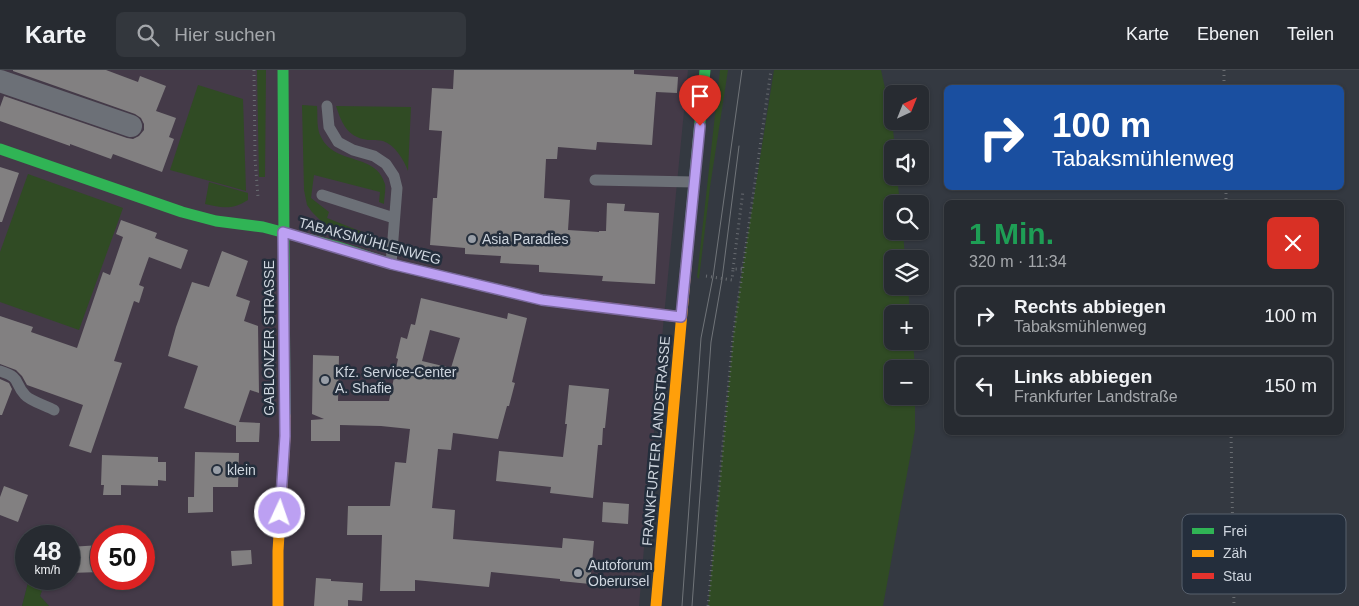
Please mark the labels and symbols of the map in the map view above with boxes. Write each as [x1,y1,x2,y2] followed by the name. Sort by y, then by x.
[679,75,721,126] pin
[884,85,929,130] north arrow
[297,213,443,268] street label: TABAKSMÜHLENWEG
[482,231,568,247] place label: Asia Paradies
[466,233,478,245] marker: Asia Paradies
[261,260,277,416] street label: GABLONZER STRASSE
[639,335,673,547] street label: FRANKFURTER LANDSTRASSE
[335,364,457,396] place label: Kfz. Service-Center A. Shafie
[319,374,331,386] marker: Kfz. Service-Center A. Shafie
[227,462,256,478] place label: klein
[211,464,223,476] marker: klein
[253,486,305,538] position arrow
[1182,514,1346,594] legend
[1223,523,1247,539] text: Frei
[90,525,155,590] speed limit sign: 50
[1223,545,1247,561] text: Zäh
[588,557,653,589] place label: Autoforum Oberursel
[572,567,584,579] marker: Autoforum Oberursel
[1223,568,1252,584] text: Stau

